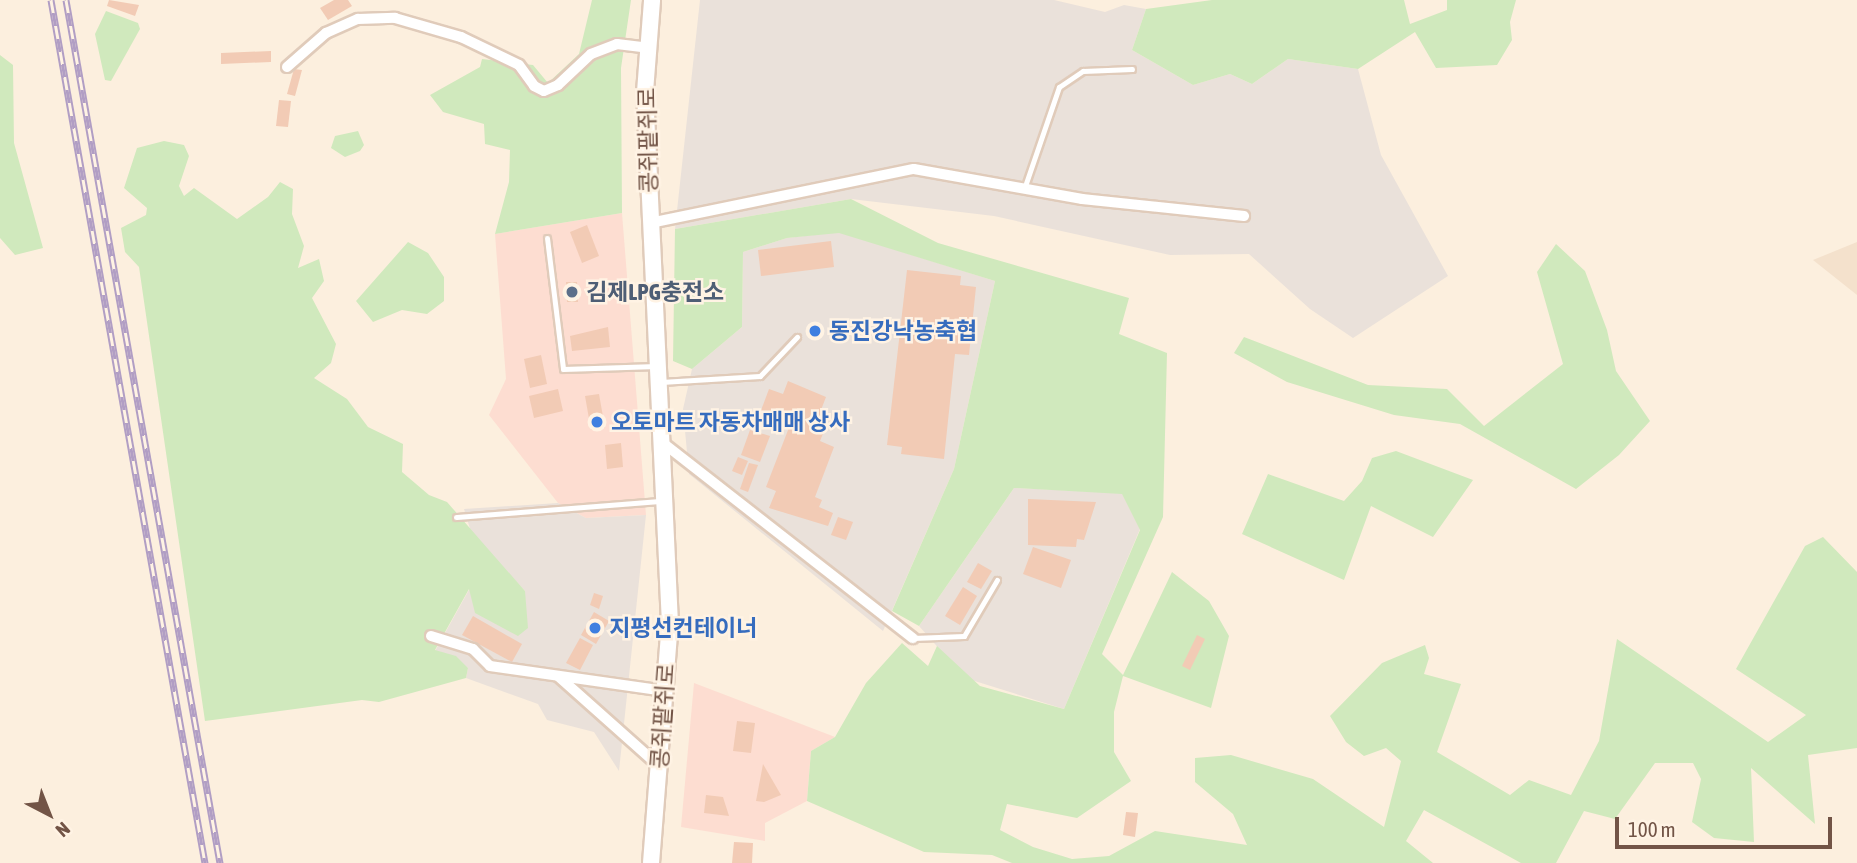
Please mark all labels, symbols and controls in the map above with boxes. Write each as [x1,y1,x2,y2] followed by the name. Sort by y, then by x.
[633,87,663,193] street label: 콩쥐팥쥐로
[586,278,724,306] place label: 김제LPG충전소
[564,284,580,300] marker: 김제LPG충전소
[829,317,977,345] place label: 동진강낙농축협
[807,323,823,339] marker: 동진강낙농축협
[611,408,850,436] place label: 오토마트 자동차매매 상사
[589,414,605,430] marker: 오토마트 자동차매매 상사
[609,614,757,642] place label: 지평선컨테이너
[587,620,603,636] marker: 지평선컨테이너
[646,662,680,770] street label: 콩쥐팥쥐로
[14,779,84,849] north arrow
[1619,804,1836,848] scale bar
[1628,817,1676,841] text: 100 m
[52,818,75,842] text: N

